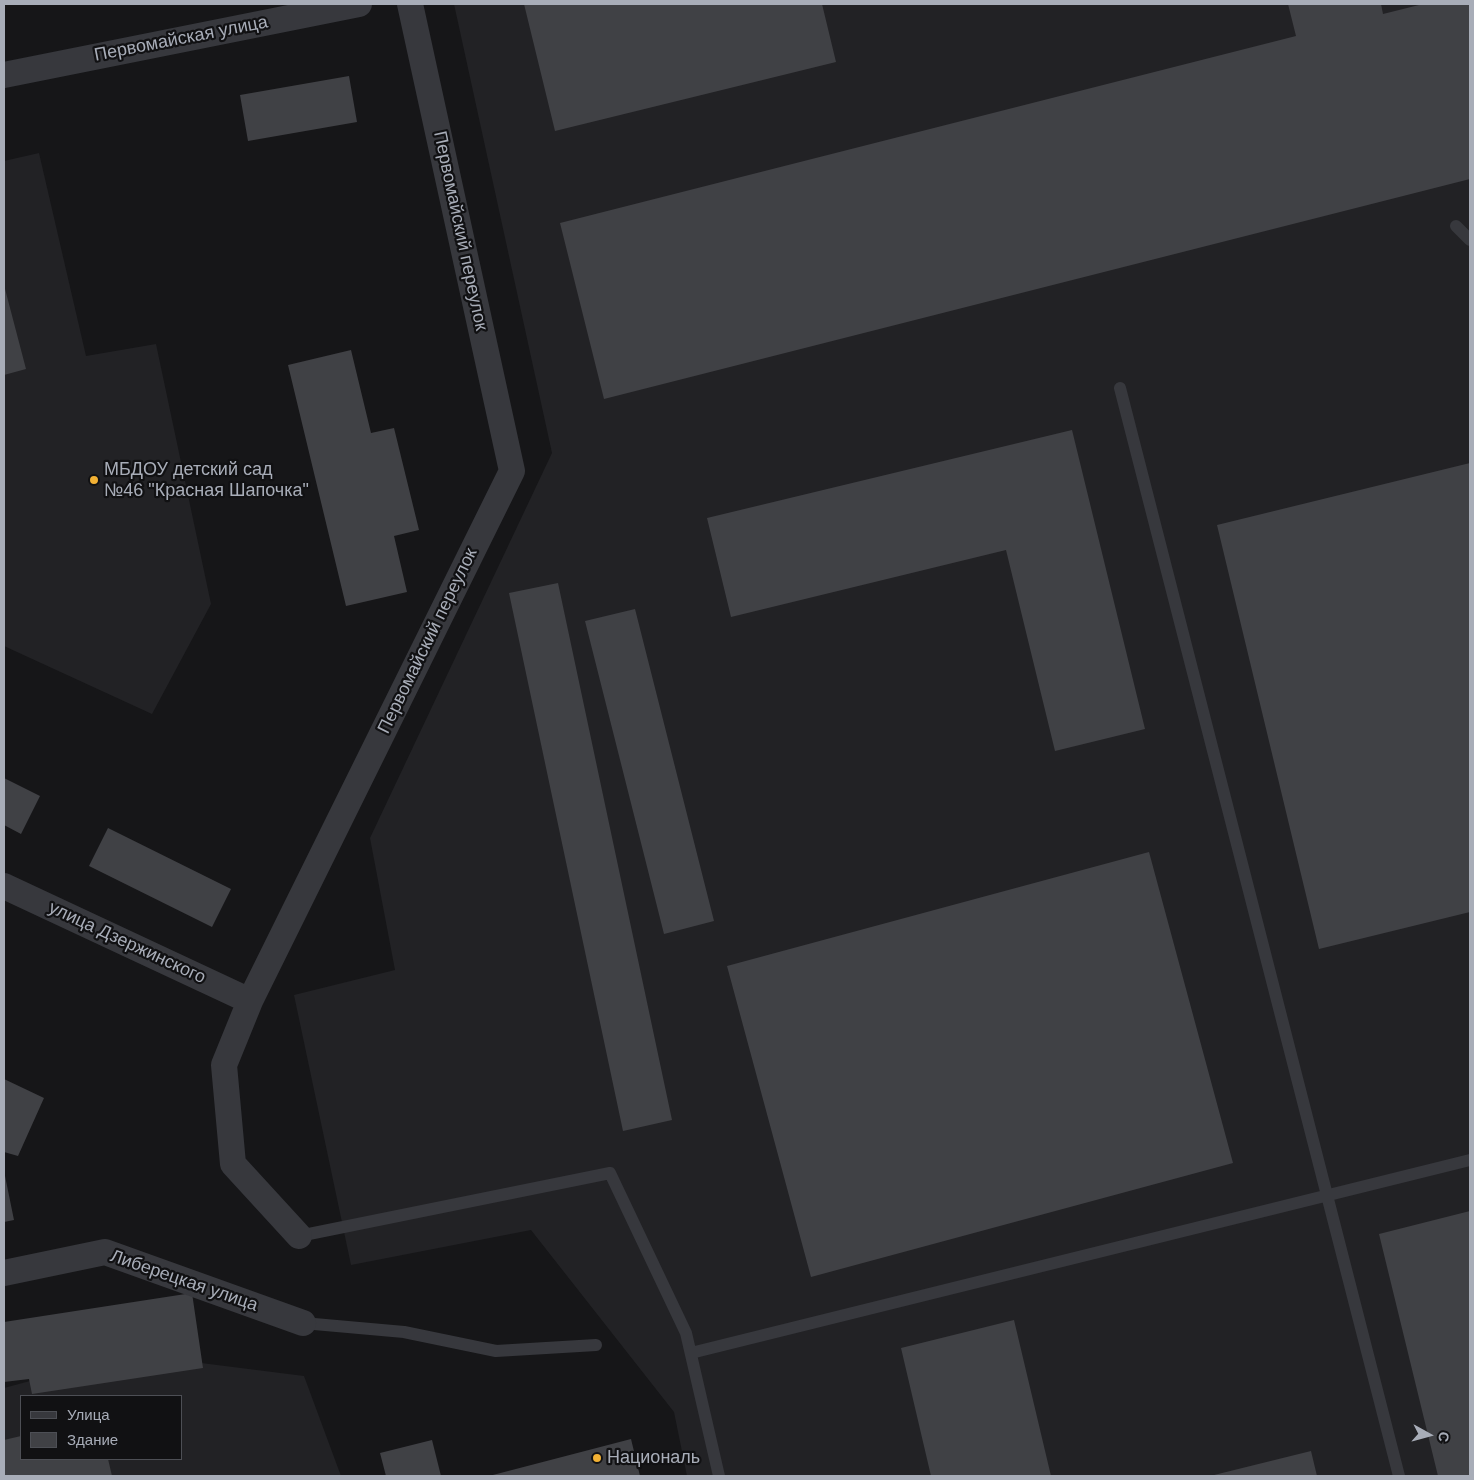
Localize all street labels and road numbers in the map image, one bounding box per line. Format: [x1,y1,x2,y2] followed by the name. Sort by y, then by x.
[92,12,270,66] street label: Первомайская улица
[428,129,492,333] street label: Первомайский переулок
[374,545,482,737] street label: Первомайский переулок
[45,897,209,989] street label: улица Дзержинского
[107,1246,261,1316] street label: Либерецкая улица

